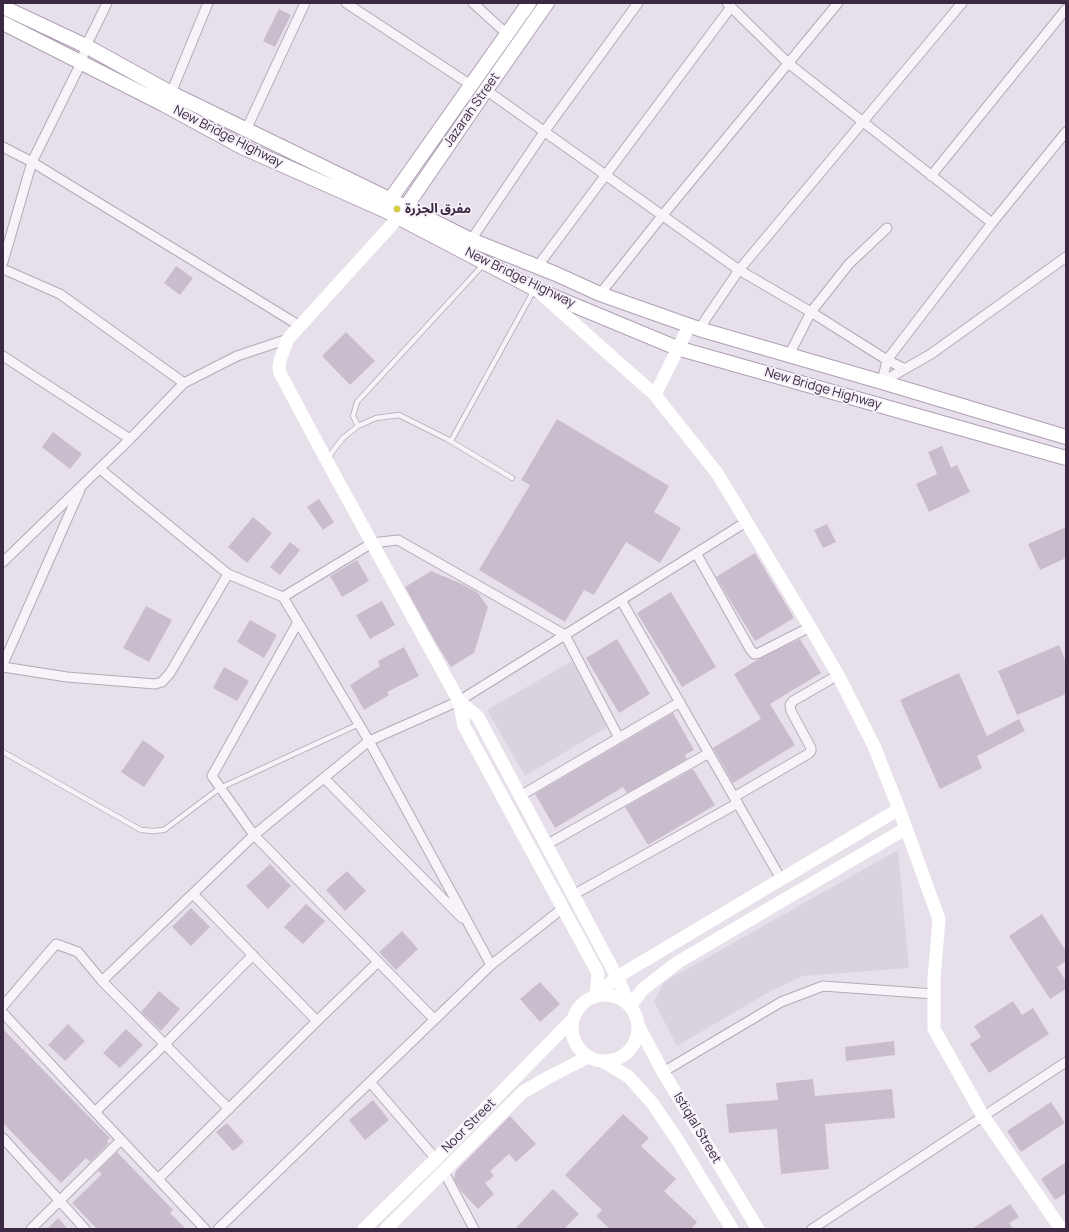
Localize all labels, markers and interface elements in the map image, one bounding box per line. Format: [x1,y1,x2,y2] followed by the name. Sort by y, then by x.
[441,70,503,150] street label: Jazarah Street
[171,103,285,171] street label: New Bridge Highway
[405,201,471,217] place label: مفرق الجزرة
[392,204,402,214] marker: مفرق الجزرة
[462,245,578,311] street label: New Bridge Highway
[763,365,883,413] street label: New Bridge Highway
[670,1090,724,1166] street label: Istiqlal Street
[439,1096,499,1156] street label: Noor Street

